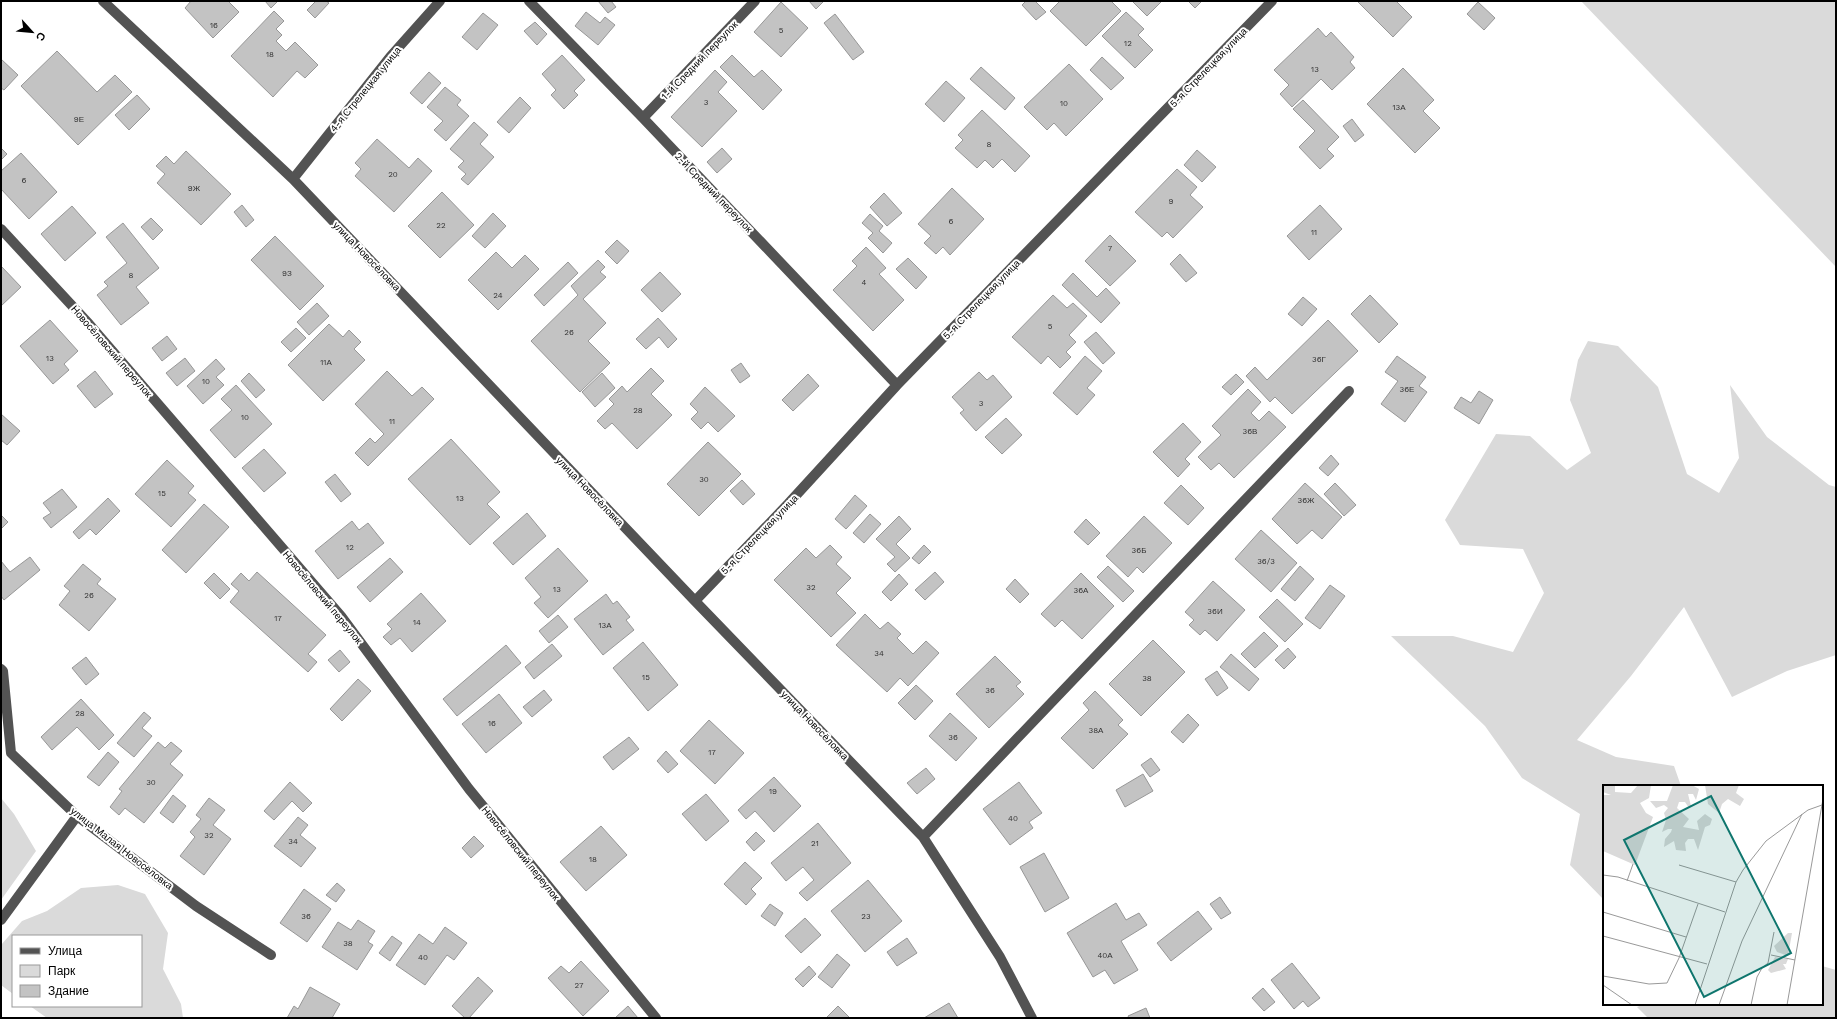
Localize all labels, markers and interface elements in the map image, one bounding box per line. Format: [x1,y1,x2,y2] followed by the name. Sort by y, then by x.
[12,12,52,52] north arrow
[659,18,740,102] street label: 1-й Средний переулок
[210,21,218,30] house number: 16
[1168,25,1249,109] street label: 5-я Стрелецкая улица
[779,26,784,35] house number: 5
[33,30,48,43] text: С
[1124,39,1132,48] house number: 12
[328,44,403,134] street label: 4-я Стрелецкая улица
[266,50,274,59] house number: 18
[1311,65,1319,74] house number: 13
[704,98,709,107] house number: 3
[1060,99,1068,108] house number: 10
[1392,103,1406,112] house number: 13А
[74,115,84,124] house number: 9Е
[987,140,992,149] house number: 8
[673,150,755,235] street label: 2-й Средний переулок
[388,170,398,179] house number: 20
[22,176,27,185] house number: 6
[188,184,201,193] house number: 9Ж
[1169,197,1174,206] house number: 9
[949,217,954,226] house number: 6
[331,219,403,294] street label: улица Новосёловка
[436,221,446,230] house number: 22
[1311,228,1317,237] house number: 11
[1108,244,1113,253] house number: 7
[941,257,1022,341] street label: 5-я Стрелецкая улица
[282,269,292,278] house number: 9З
[129,271,134,280] house number: 8
[862,278,867,287] house number: 4
[493,291,503,300] house number: 24
[69,303,155,400] street label: Новосёловский переулок
[1048,322,1053,331] house number: 5
[564,328,574,337] house number: 26
[46,354,54,363] house number: 13
[1312,355,1327,364] house number: 36Г
[320,358,332,367] house number: 11А
[202,377,210,386] house number: 10
[1400,385,1414,394] house number: 36Е
[979,399,984,408] house number: 3
[633,406,643,415] house number: 28
[241,413,249,422] house number: 10
[389,417,395,426] house number: 11
[1243,427,1257,436] house number: 36В
[554,454,626,529] street label: улица Новосёловка
[699,475,709,484] house number: 30
[158,489,166,498] house number: 15
[719,492,800,576] street label: 5-я Стрелецкая улица
[456,494,464,503] house number: 13
[1298,496,1315,505] house number: 36Ж
[346,543,354,552] house number: 12
[1132,546,1146,555] house number: 36Б
[281,549,365,646] street label: Новосёловский переулок
[1257,557,1275,566] house number: 36/3
[806,583,816,592] house number: 32
[553,585,561,594] house number: 13
[1074,586,1089,595] house number: 36А
[84,591,94,600] house number: 26
[1207,607,1223,616] house number: 36И
[274,614,282,623] house number: 17
[413,618,421,627] house number: 14
[598,621,612,630] house number: 13А
[874,649,884,658] house number: 34
[642,673,650,682] house number: 15
[1142,674,1152,683] house number: 38
[985,686,995,695] house number: 36
[779,688,851,763] street label: улица Новосёловка
[75,709,85,718] house number: 28
[488,719,496,728] house number: 16
[1089,726,1104,735] house number: 38А
[948,733,958,742] house number: 36
[708,748,716,757] house number: 17
[146,778,156,787] house number: 30
[1603,785,1823,1005] inset map
[769,787,777,796] house number: 19
[479,804,562,903] street label: Новосёловский переулок
[69,805,175,892] street label: улица Малая Новосёловка
[1008,814,1018,823] house number: 40
[204,831,214,840] house number: 32
[288,837,298,846] house number: 34
[811,839,819,848] house number: 21
[589,855,597,864] house number: 18
[301,912,311,921] house number: 36
[861,912,871,921] house number: 23
[12,935,142,1007] legend
[343,939,353,948] house number: 38
[48,944,82,958] text: Улица
[1097,951,1113,960] house number: 40А
[418,953,428,962] house number: 40
[48,964,76,978] text: Парк
[575,981,584,990] house number: 27
[48,984,89,998] text: Здание

